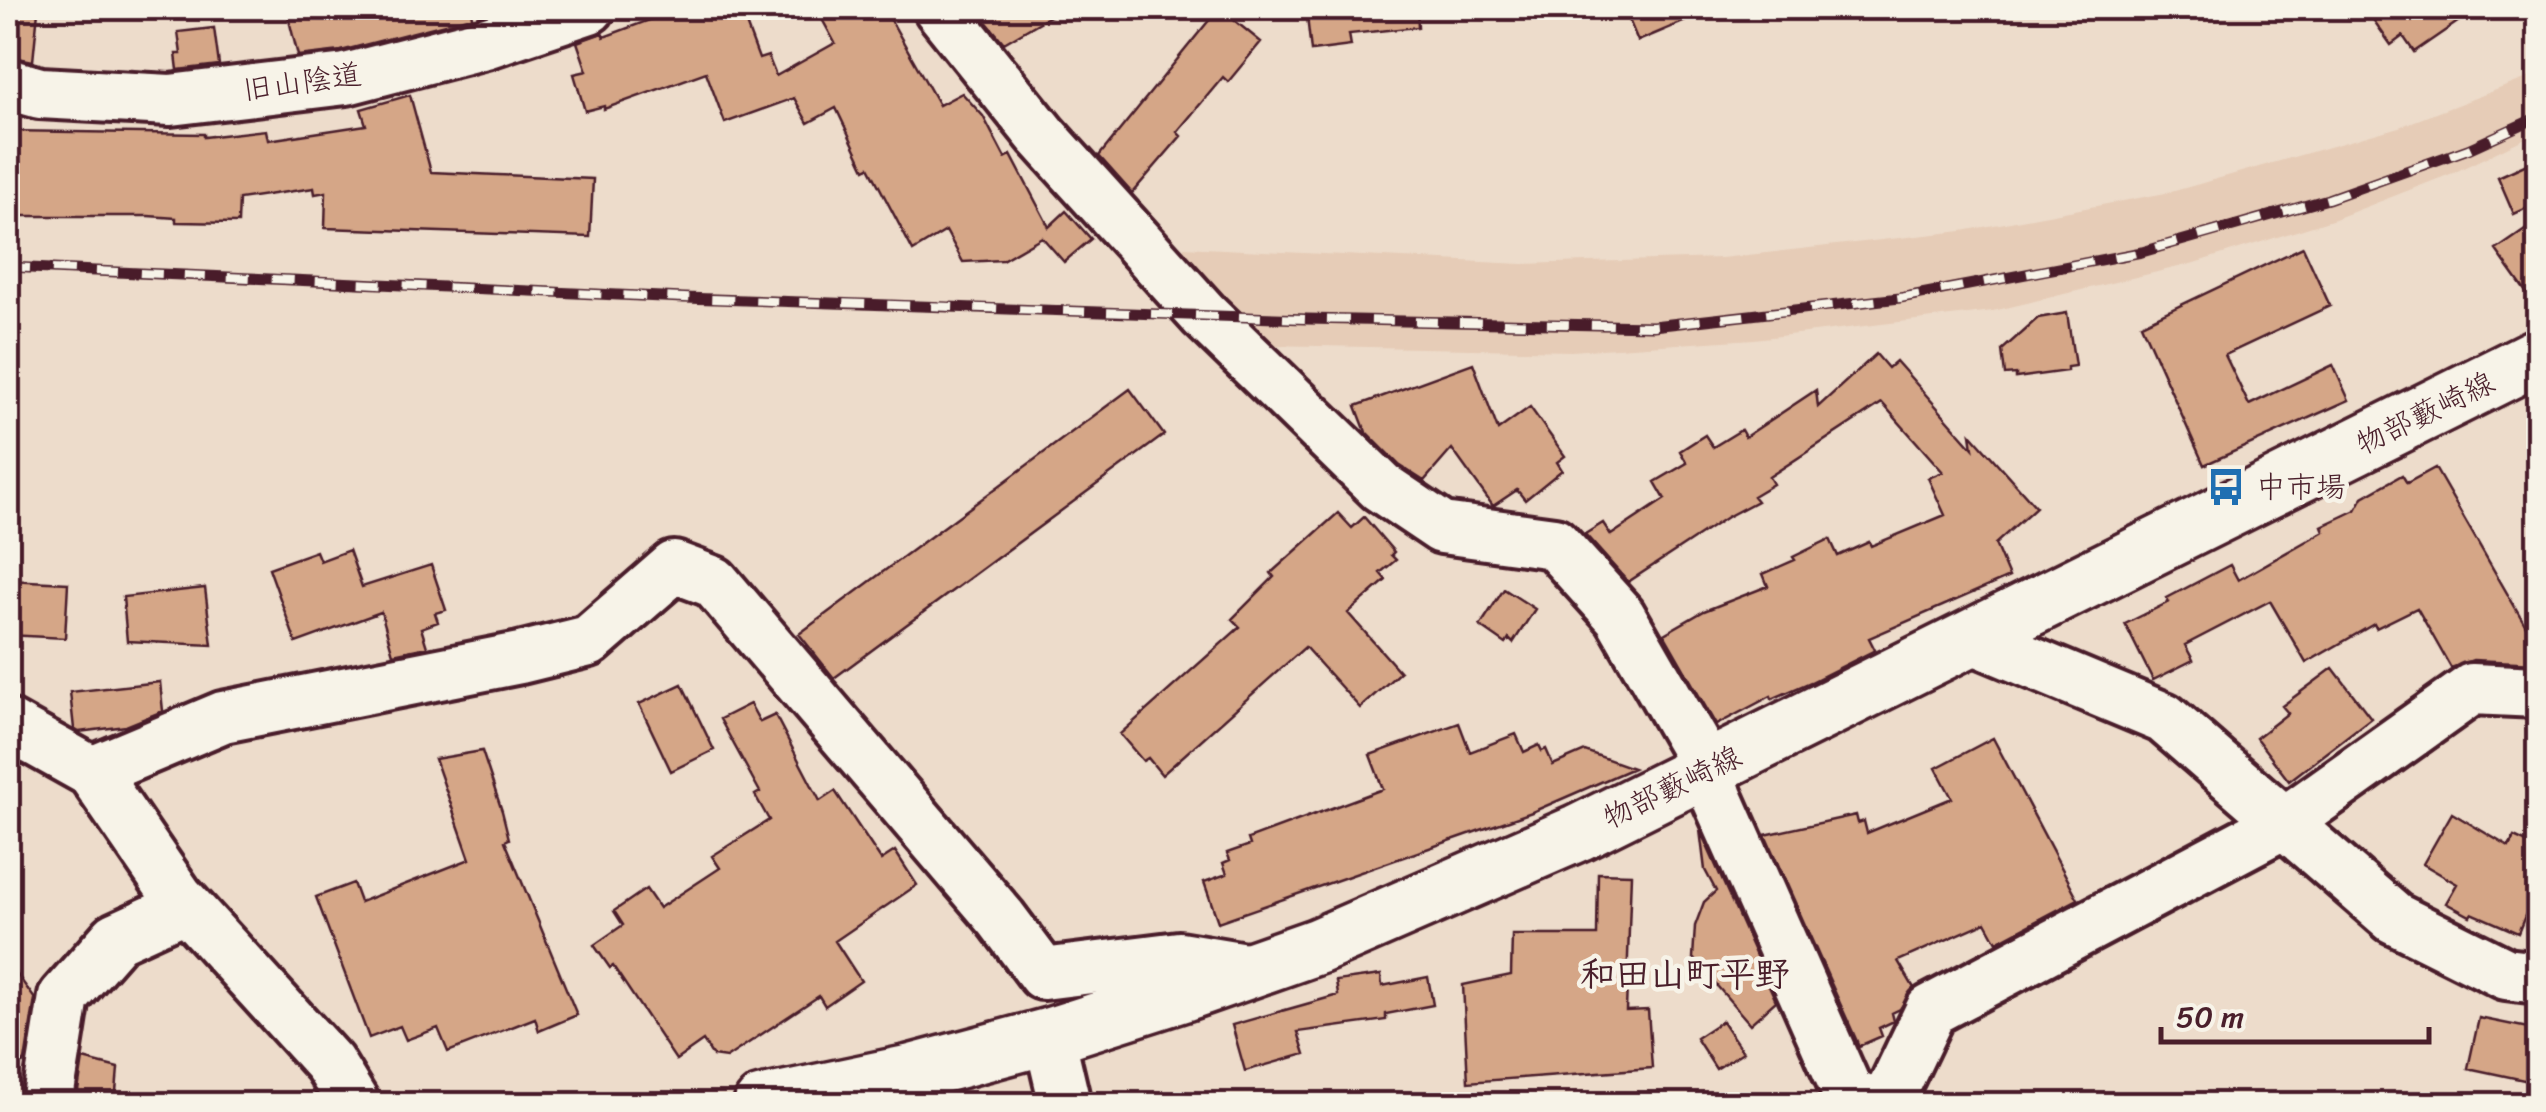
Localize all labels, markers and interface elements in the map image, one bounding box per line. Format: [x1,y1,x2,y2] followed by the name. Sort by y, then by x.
[239,47,365,117] street label: 旧山陰道
[2346,356,2504,470] street label: 物部藪崎線
[2256,460,2346,514] place label: 中市場
[2205,466,2247,508] bus stop icon: 中市場
[1593,730,1751,844] street label: 物部藪崎線
[1580,943,1790,1005] district label: 和田山町平野
[2161,982,2428,1044] scale bar
[2176,990,2244,1044] text: 50 m

